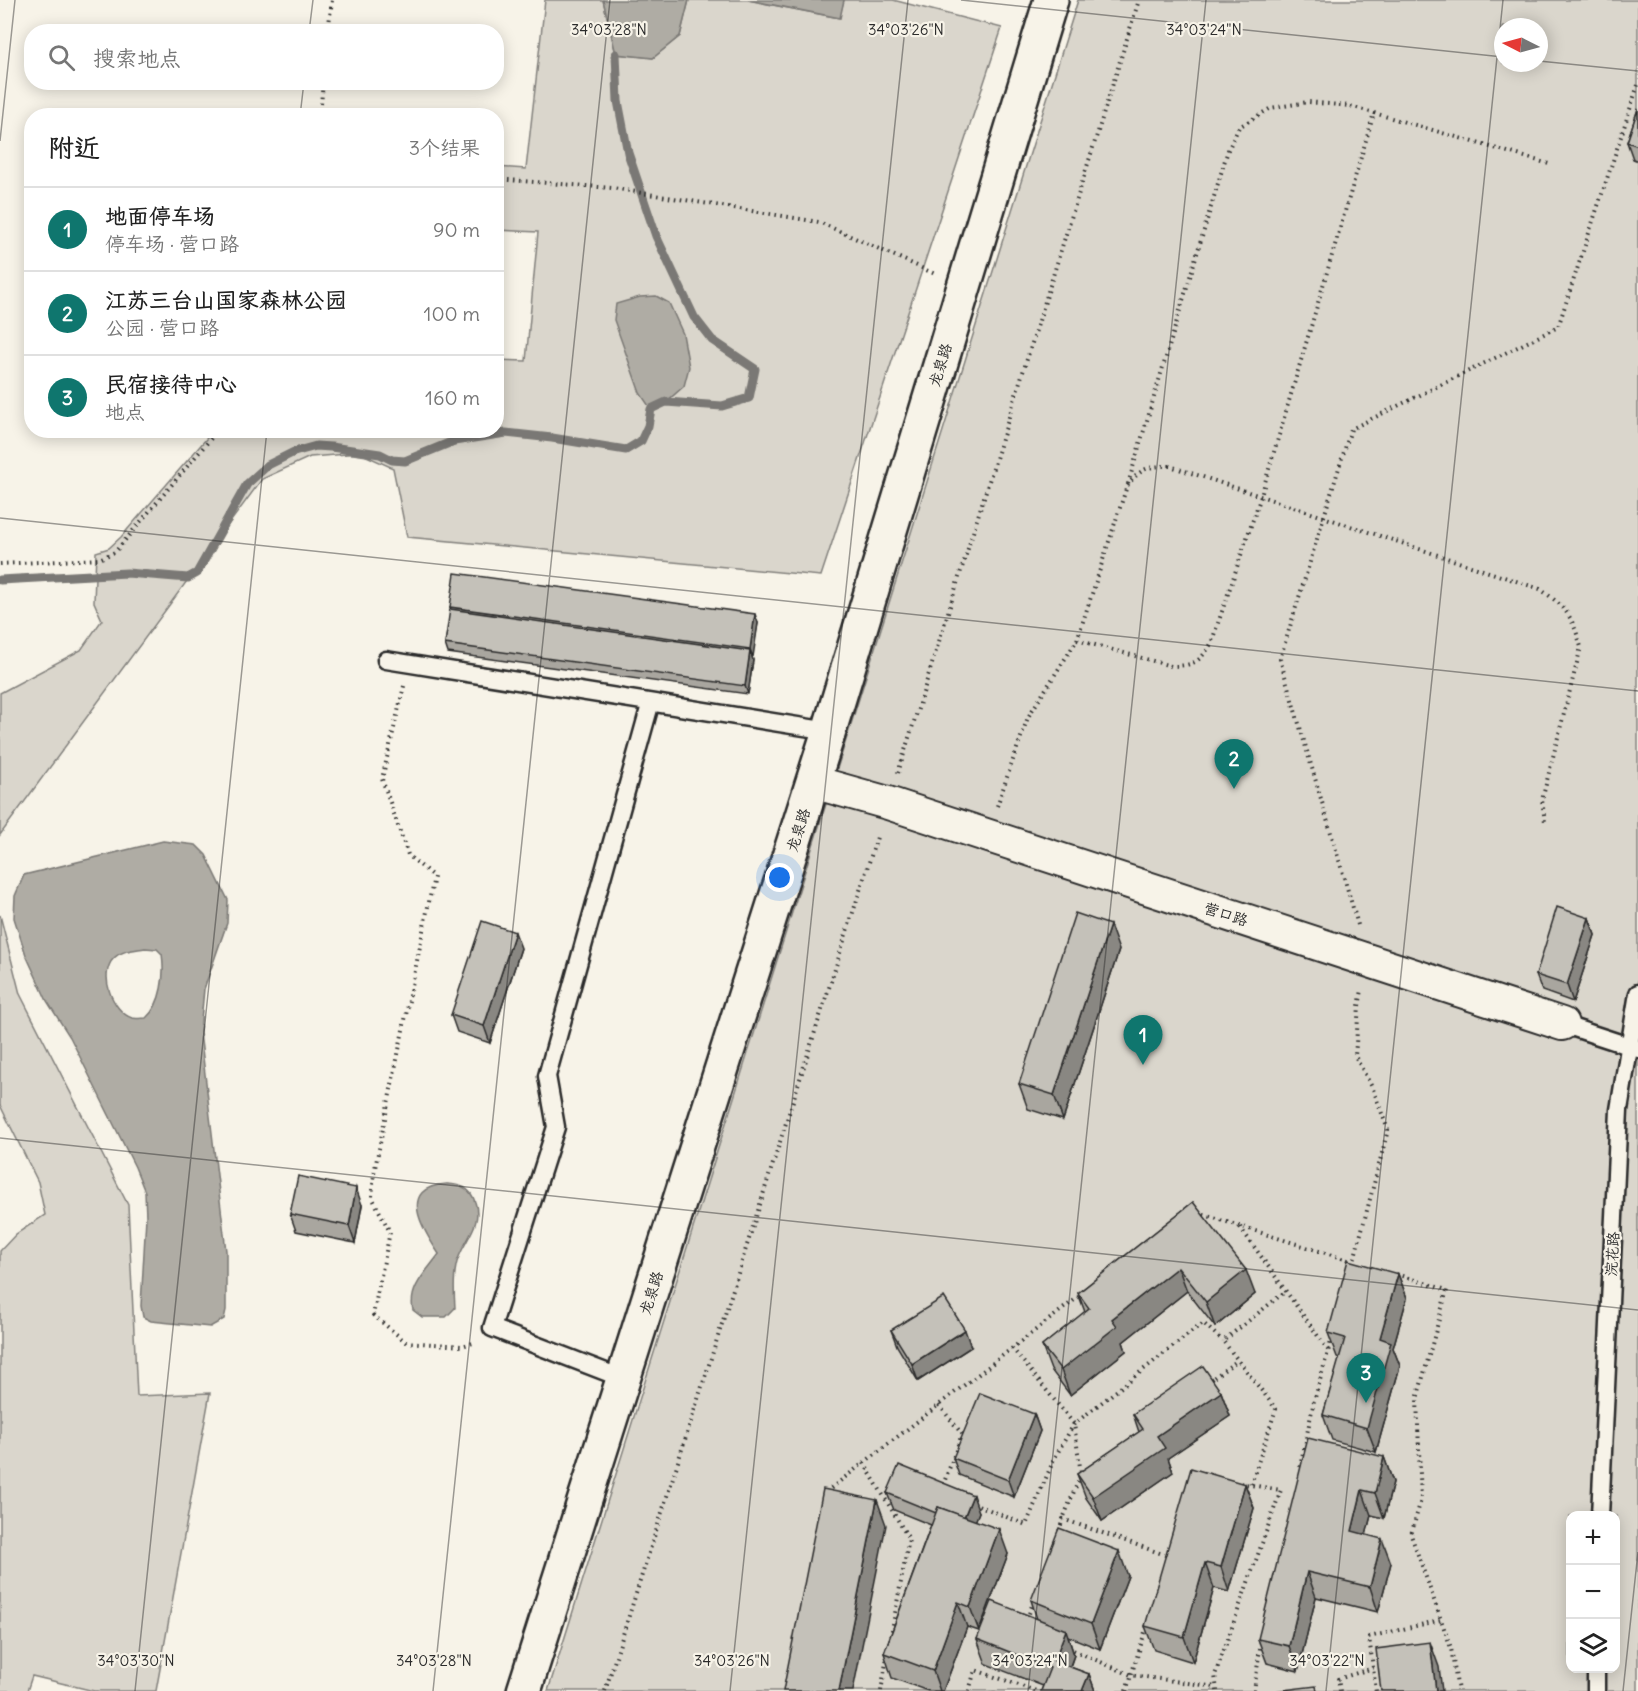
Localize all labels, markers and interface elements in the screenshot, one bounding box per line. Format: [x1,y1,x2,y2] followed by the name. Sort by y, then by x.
[1494,18,1548,72] north arrow
[571,20,647,39] text: 34°03'28"N
[868,20,944,39] text: 34°03'26"N
[1166,20,1242,39] text: 34°03'24"N
[24,24,504,90] search box
[45,41,78,74] icon: search
[93,44,181,72] text: 搜索地点
[48,131,100,164] text: 附近
[409,135,480,160] text: 3个结果
[105,202,215,230] text: 地面停车场
[64,217,71,242] text: 1
[433,217,480,242] text: 90 m
[105,231,239,256] text: 停车场 · 营口路
[105,286,347,314] text: 江苏三台山国家森林公园
[62,301,73,326] text: 2
[423,301,480,326] text: 100 m
[105,315,219,340] text: 公园 · 营口路
[924,341,956,389] street label: 龙泉路
[105,370,237,398] text: 民宿接待中心
[62,385,73,410] text: 3
[425,385,480,410] text: 160 m
[105,399,145,424] text: 地点
[1214,740,1254,789] pin: 2
[782,806,814,854] street label: 龙泉路
[765,863,794,892] your location
[1202,898,1250,930] street label: 营口路
[1124,1016,1162,1065] pin: 1
[1601,1231,1623,1277] street label: 浣花路
[635,1269,667,1317] street label: 龙泉路
[1346,1354,1386,1403] pin: 3
[1566,1511,1620,1673] map controls
[1566,1511,1620,1565] button: +
[1566,1565,1620,1619] button: −
[1566,1619,1620,1673] button: layers
[97,1651,175,1670] text: 34°03'30"N
[396,1651,472,1670] text: 34°03'28"N
[694,1651,770,1670] text: 34°03'26"N
[992,1651,1068,1670] text: 34°03'24"N
[1289,1651,1365,1670] text: 34°03'22"N

